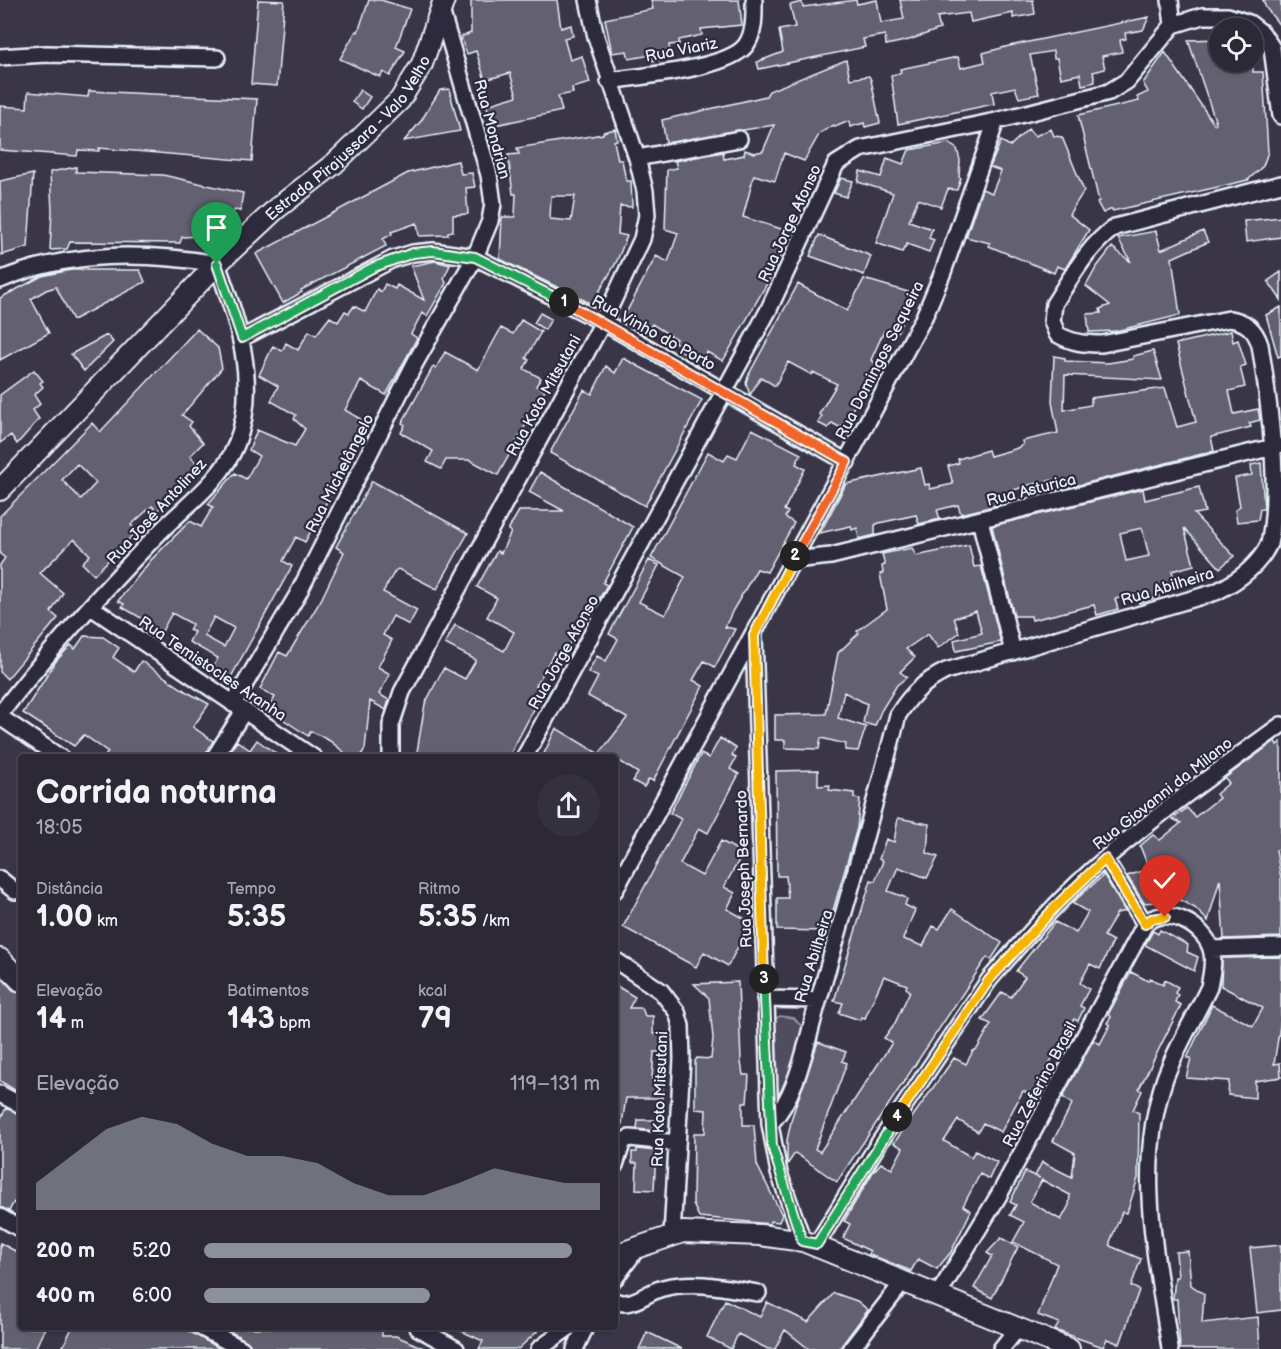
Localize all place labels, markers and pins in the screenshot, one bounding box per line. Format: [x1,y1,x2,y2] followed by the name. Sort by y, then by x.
[191,202,242,264] pin
[549,287,579,317] pin: 1
[780,541,810,571] pin: 2
[1139,855,1190,917] pin
[749,964,779,994] pin: 3
[882,1102,912,1132] pin: 4

